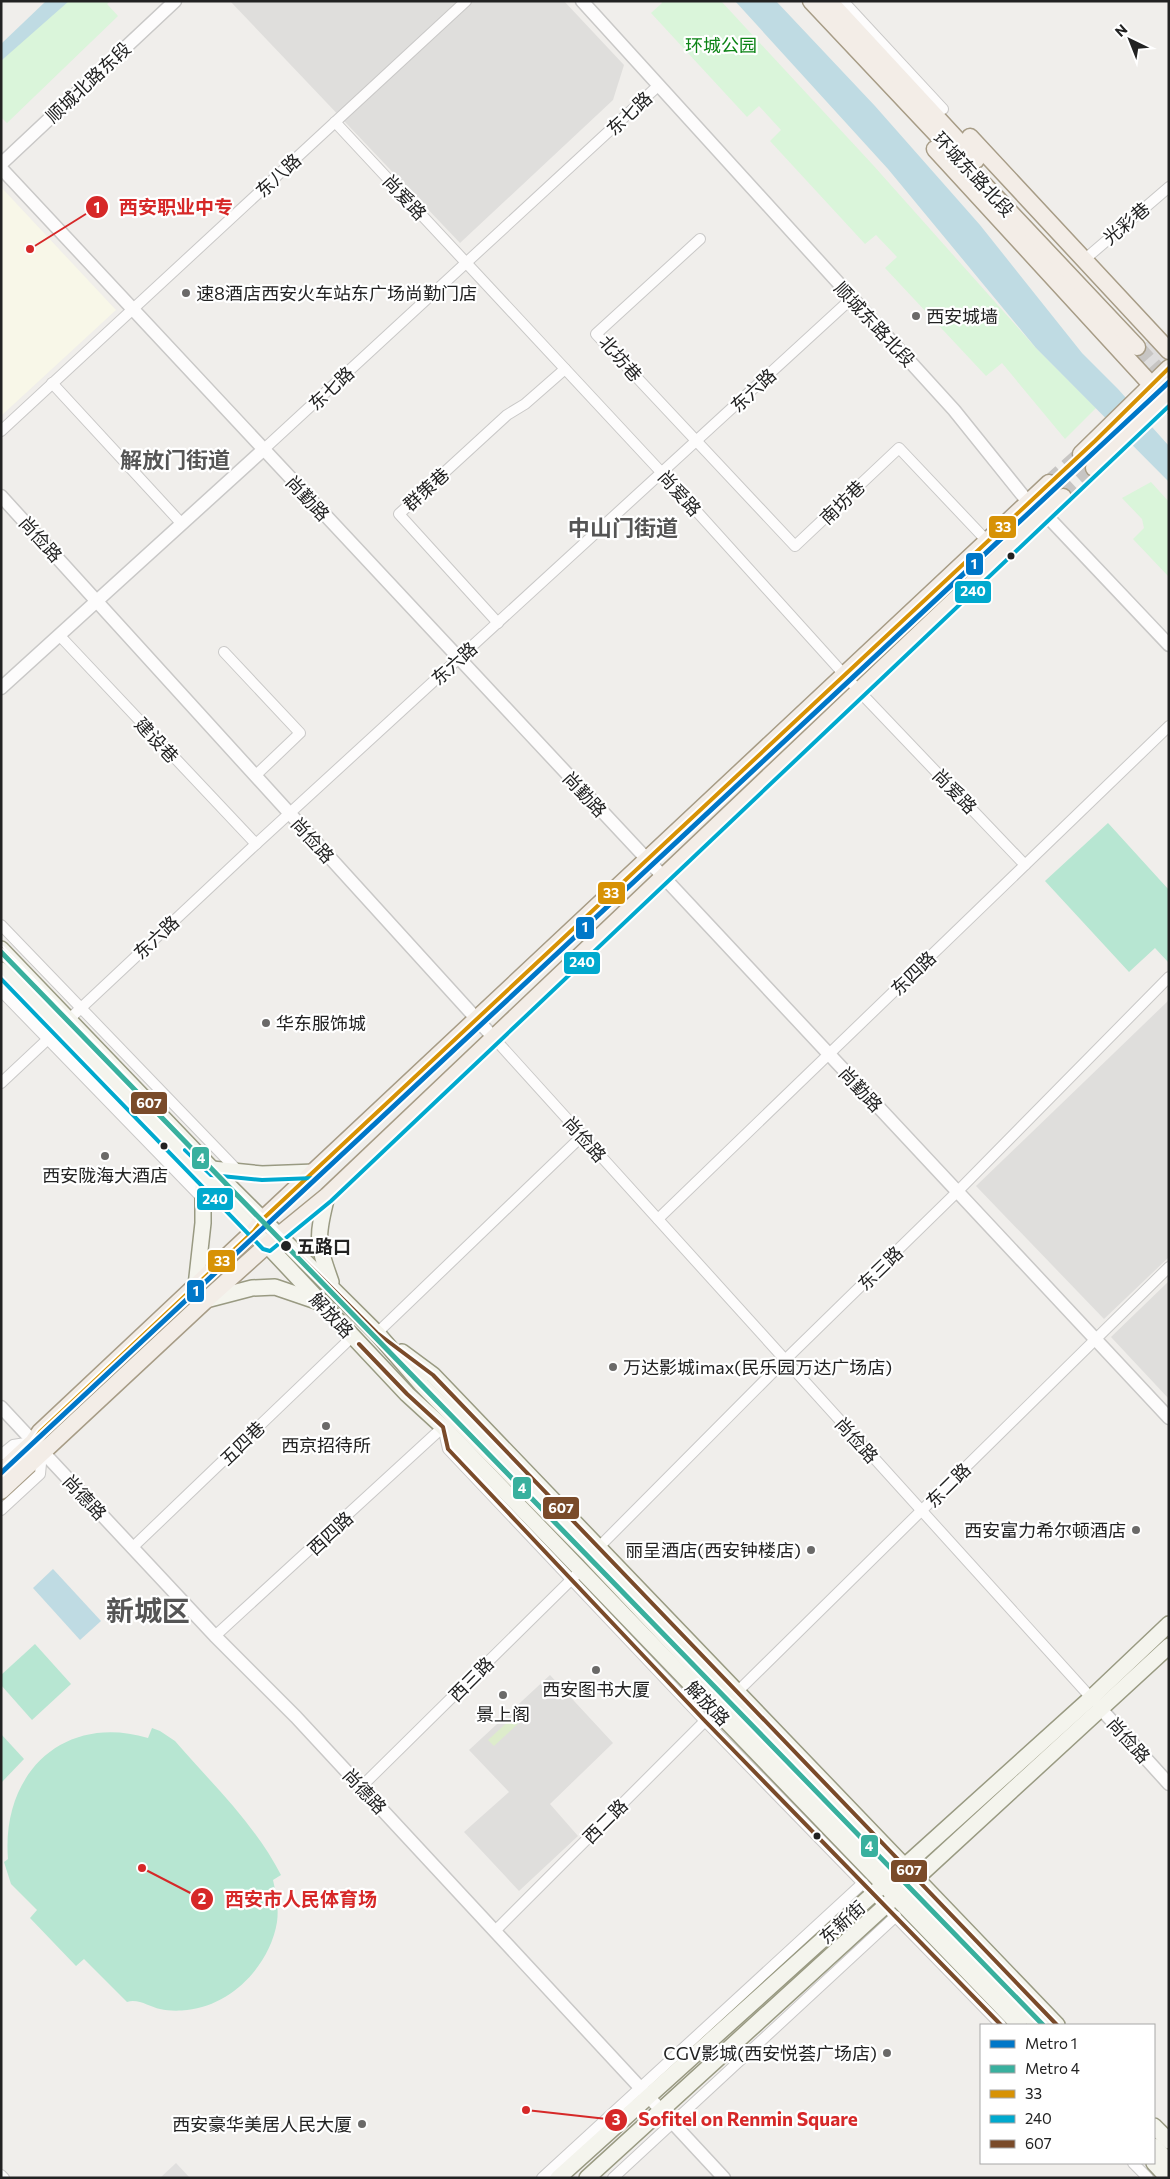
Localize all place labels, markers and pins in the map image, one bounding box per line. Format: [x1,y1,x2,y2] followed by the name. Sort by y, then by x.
[84,190,243,224] callout: 西安职业中专
[196,282,477,304] place label: 速8酒店西安火车站东广场尚勤门店
[180,287,192,299] marker: 速8酒店西安火车站东广场尚勤门店
[926,305,998,327] place label: 西安城墙
[910,310,922,322] marker: 西安城墙
[1006,551,1016,561] unlabelled marker
[276,1012,366,1034] place label: 华东服饰城
[260,1017,272,1029] marker: 华东服饰城
[159,1141,169,1151] unlabelled marker
[99,1150,111,1162] marker: 西安陇海大酒店
[42,1164,168,1186] place label: 西安陇海大酒店
[297,1235,351,1257] place label: 五路口
[279,1239,293,1253] marker: 五路口
[623,1356,892,1378] place label: 万达影城imax(民乐园万达广场店)
[607,1361,619,1373] marker: 万达影城imax(民乐园万达广场店)
[320,1420,332,1432] marker: 西京招待所
[281,1434,371,1456] place label: 西京招待所
[964,1519,1126,1541] place label: 西安富力希尔顿酒店
[1130,1524,1142,1536] marker: 西安富力希尔顿酒店
[625,1539,801,1561] place label: 丽呈酒店(西安钟楼店)
[805,1544,817,1556] marker: 丽呈酒店(西安钟楼店)
[590,1664,602,1676] marker: 西安图书大厦
[542,1678,650,1700] place label: 西安图书大厦
[497,1689,509,1701] marker: 景上阁
[476,1703,530,1725] place label: 景上阁
[812,1831,822,1841] unlabelled marker
[190,1882,387,1916] callout: 西安市人民体育场
[663,2042,877,2064] place label: CGV影城(西安悦荟广场店)
[881,2047,893,2059] marker: CGV影城(西安悦荟广场店)
[603,2103,868,2137] callout: Sofitel on Renmin Square
[172,2113,352,2135] place label: 西安豪华美居人民大厦
[356,2118,368,2130] marker: 西安豪华美居人民大厦

